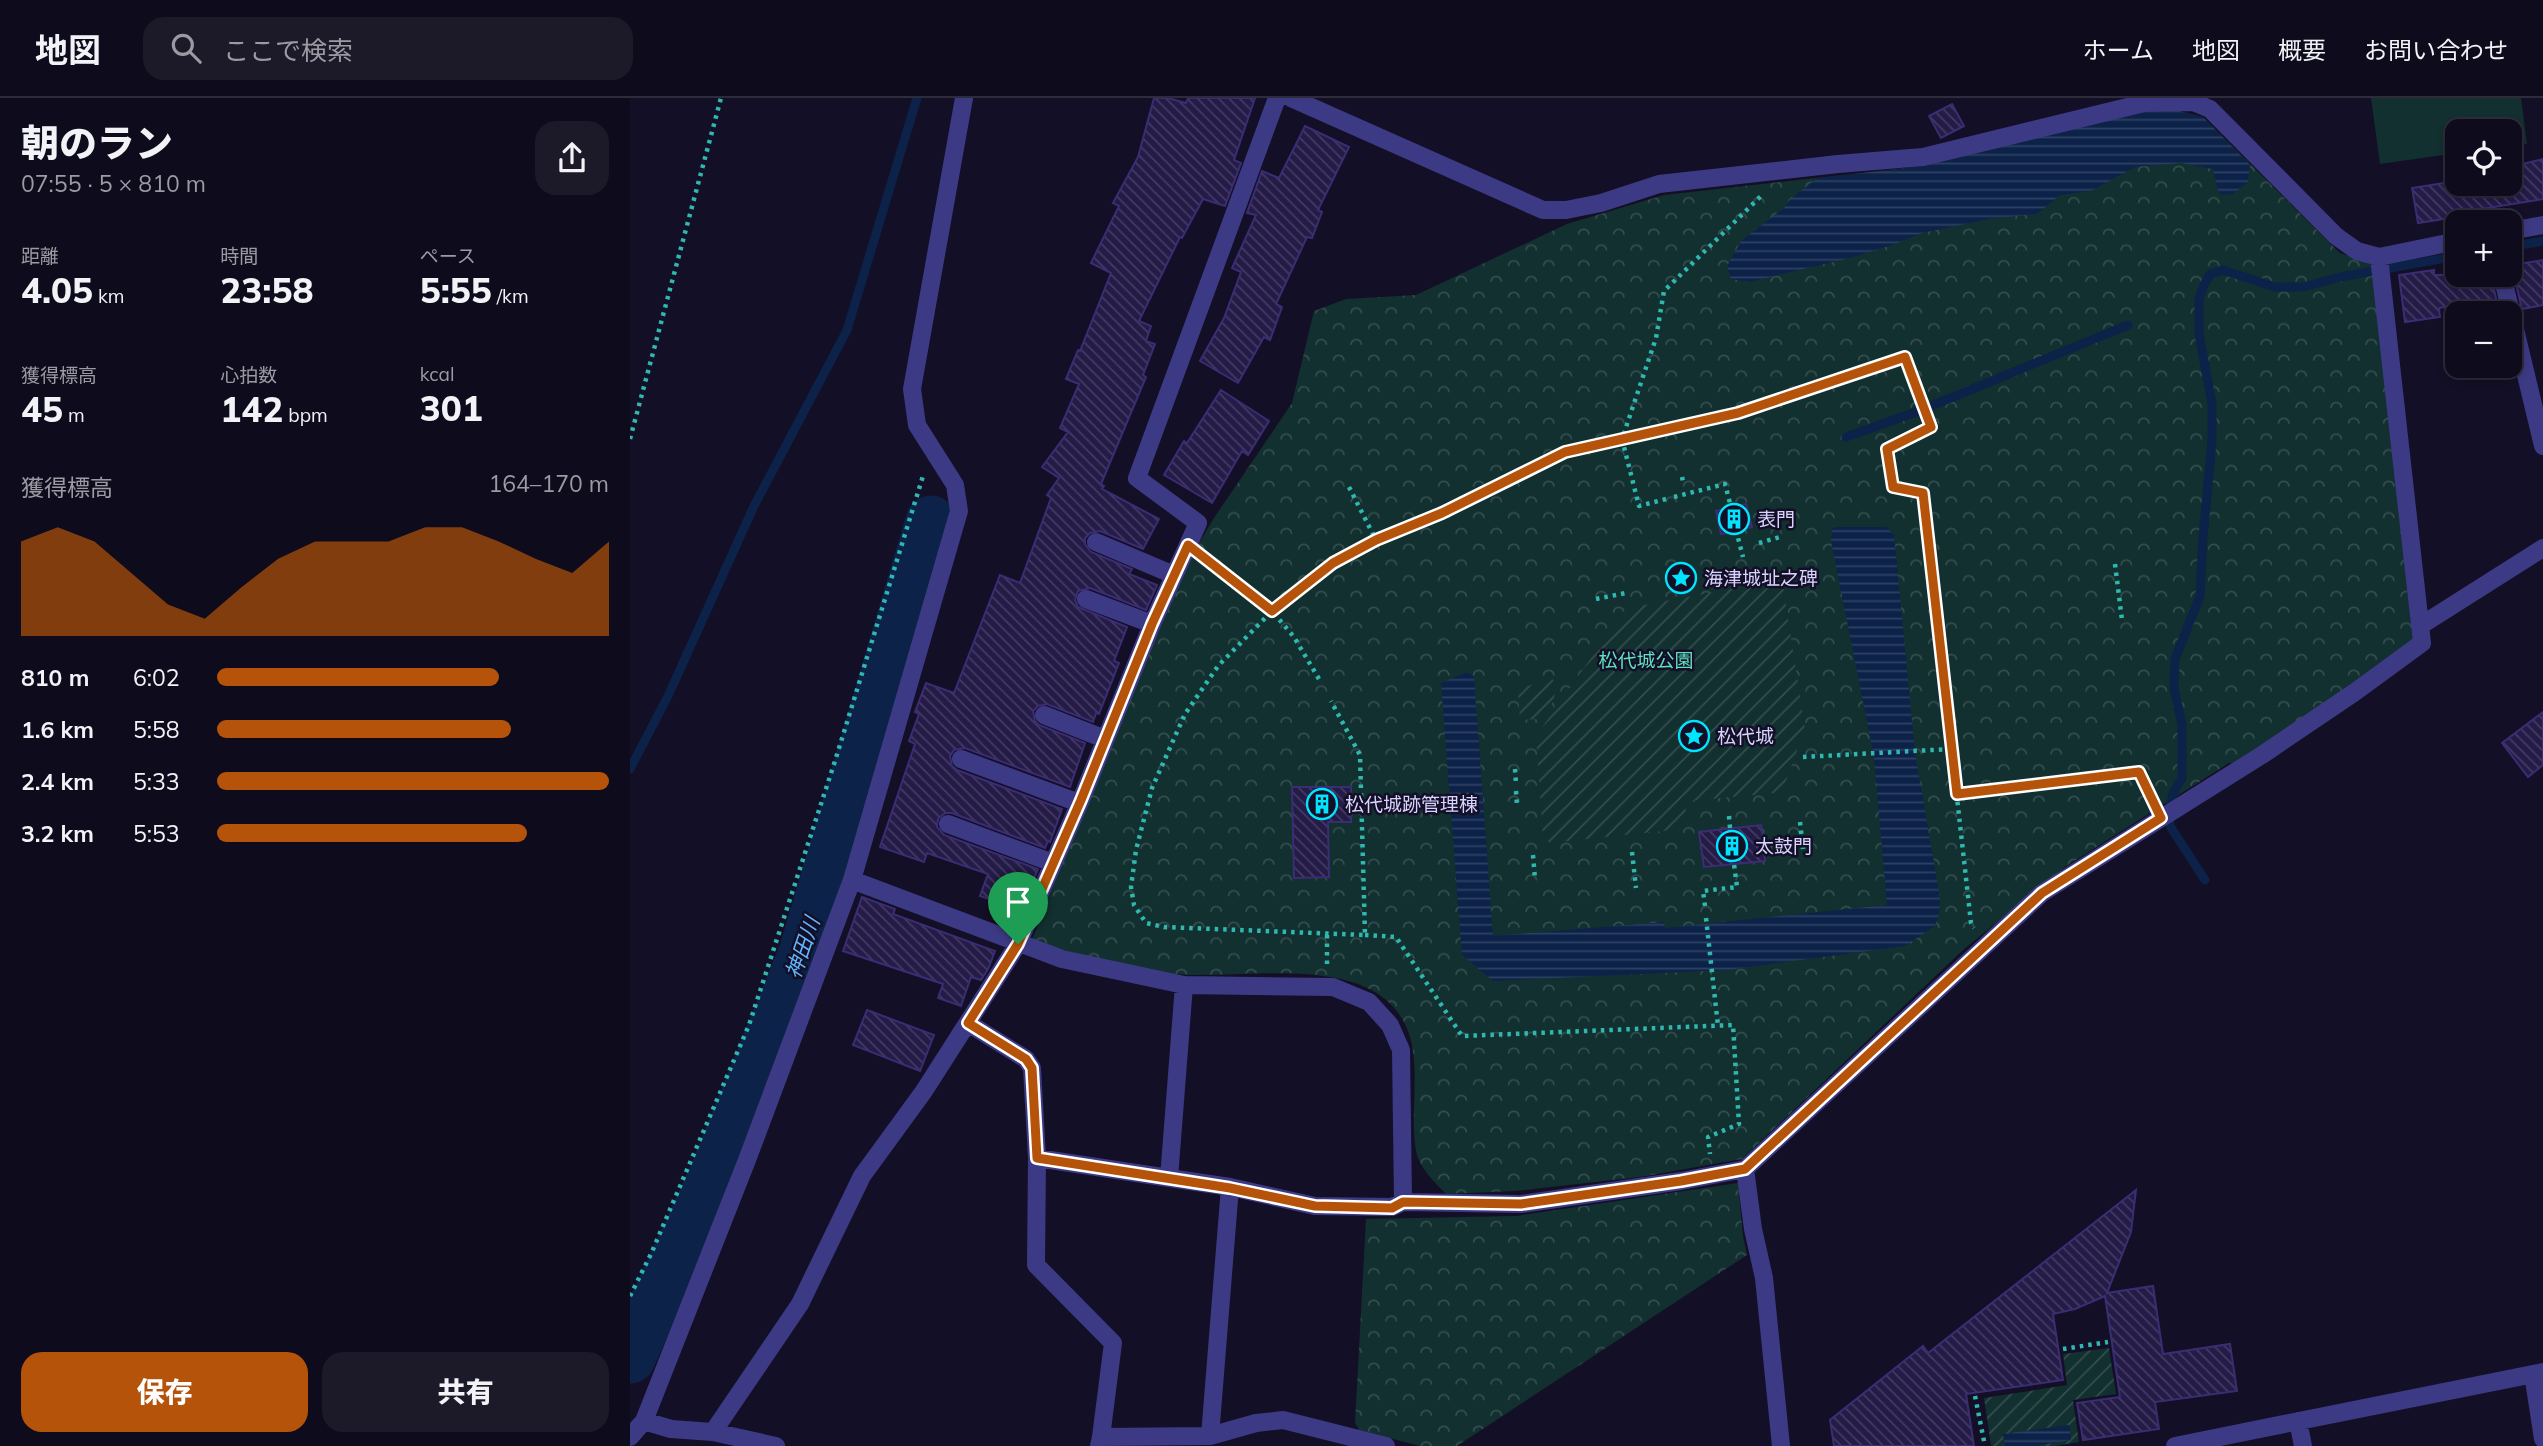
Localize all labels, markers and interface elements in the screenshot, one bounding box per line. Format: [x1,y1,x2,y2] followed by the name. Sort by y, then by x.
[143,17,633,80] search box
[35,29,101,70] text: 地図
[167,29,205,67] icon: search
[223,34,353,67] text: ここで検索
[2083,35,2154,65] text: ホーム
[2192,35,2240,65] text: 地図
[2278,35,2326,65] text: 概要
[2364,35,2508,65] text: お問い合わせ
[21,119,173,167] text: 朝のラン
[2445,119,2522,378] map controls
[2445,119,2522,196] button: locate
[535,121,609,195] button: share
[21,169,206,198] text: 07:55 · 5 × 810 m
[2445,210,2522,287] button: +
[21,244,59,268] text: 距離
[220,244,258,268] text: 時間
[420,244,476,268] text: ペース
[21,268,93,312] text: 4.05
[220,268,313,312] text: 23:58
[420,268,492,312] text: 5:55
[93,284,125,308] text: km
[492,284,529,308] text: /km
[2445,301,2522,378] button: −
[420,362,454,386] text: kcal
[21,363,97,387] text: 獲得標高
[220,363,277,387] text: 心拍数
[420,386,483,430] text: 301
[21,387,63,431] text: 45
[220,387,283,431] text: 142
[63,403,85,427] text: m
[283,403,328,427] text: bpm
[488,469,609,498] text: 164–170 m
[21,473,113,502] text: 獲得標高
[1717,502,1751,536] building icon: 表門
[1757,507,1795,531] place label: 表門
[1664,561,1698,595] place icon: 海津城址之碑
[1704,566,1818,590] place label: 海津城址之碑
[1598,648,1694,672] park label: 松代城公園
[21,663,89,692] text: 810 m
[133,663,180,692] text: 6:02
[21,715,94,744] text: 1.6 km
[133,715,180,744] text: 5:58
[1677,719,1711,753] place icon: 松代城
[1717,724,1774,748] place label: 松代城
[21,767,94,796] text: 2.4 km
[133,767,180,796] text: 5:33
[1305,787,1339,821] building icon: 松代城跡管理棟
[1345,792,1478,816] place label: 松代城跡管理棟
[21,819,94,848] text: 3.2 km
[133,819,180,848] text: 5:53
[1715,829,1749,863] building icon: 太鼓門
[1755,834,1812,858] place label: 太鼓門
[988,872,1048,944] pin
[999,883,1037,921] icon: arrive
[780,912,825,982] water label: 神田川
[21,1352,308,1432] button: 保存
[322,1352,609,1432] button: 共有

